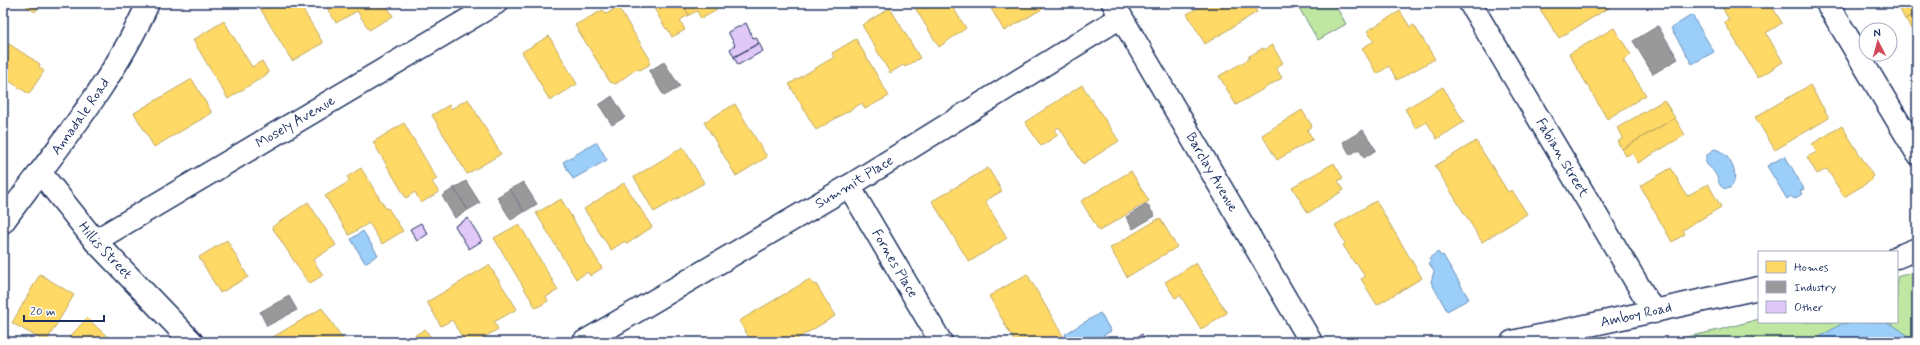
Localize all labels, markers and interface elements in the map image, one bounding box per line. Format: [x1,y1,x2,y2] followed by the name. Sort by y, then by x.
[1858,22,1898,62] north arrow
[1873,26,1881,40] text: N
[47,75,114,158] street label: Annadale Road
[252,91,339,153] street label: Mosely Avenue
[1532,115,1593,201] street label: Fabian Street
[1182,129,1242,216] street label: Barclay Avenue
[812,152,897,213] street label: Summit Place
[74,218,136,283] street label: Hillis Street
[868,226,922,301] street label: Fornes Place
[1758,251,1898,323] legend
[1794,260,1829,276] text: Homes
[1794,280,1836,296] text: Industry
[24,297,104,323] scale bar
[1599,298,1673,331] street label: Amboy Road
[1794,300,1823,316] text: Other
[30,304,56,320] text: 20 m

